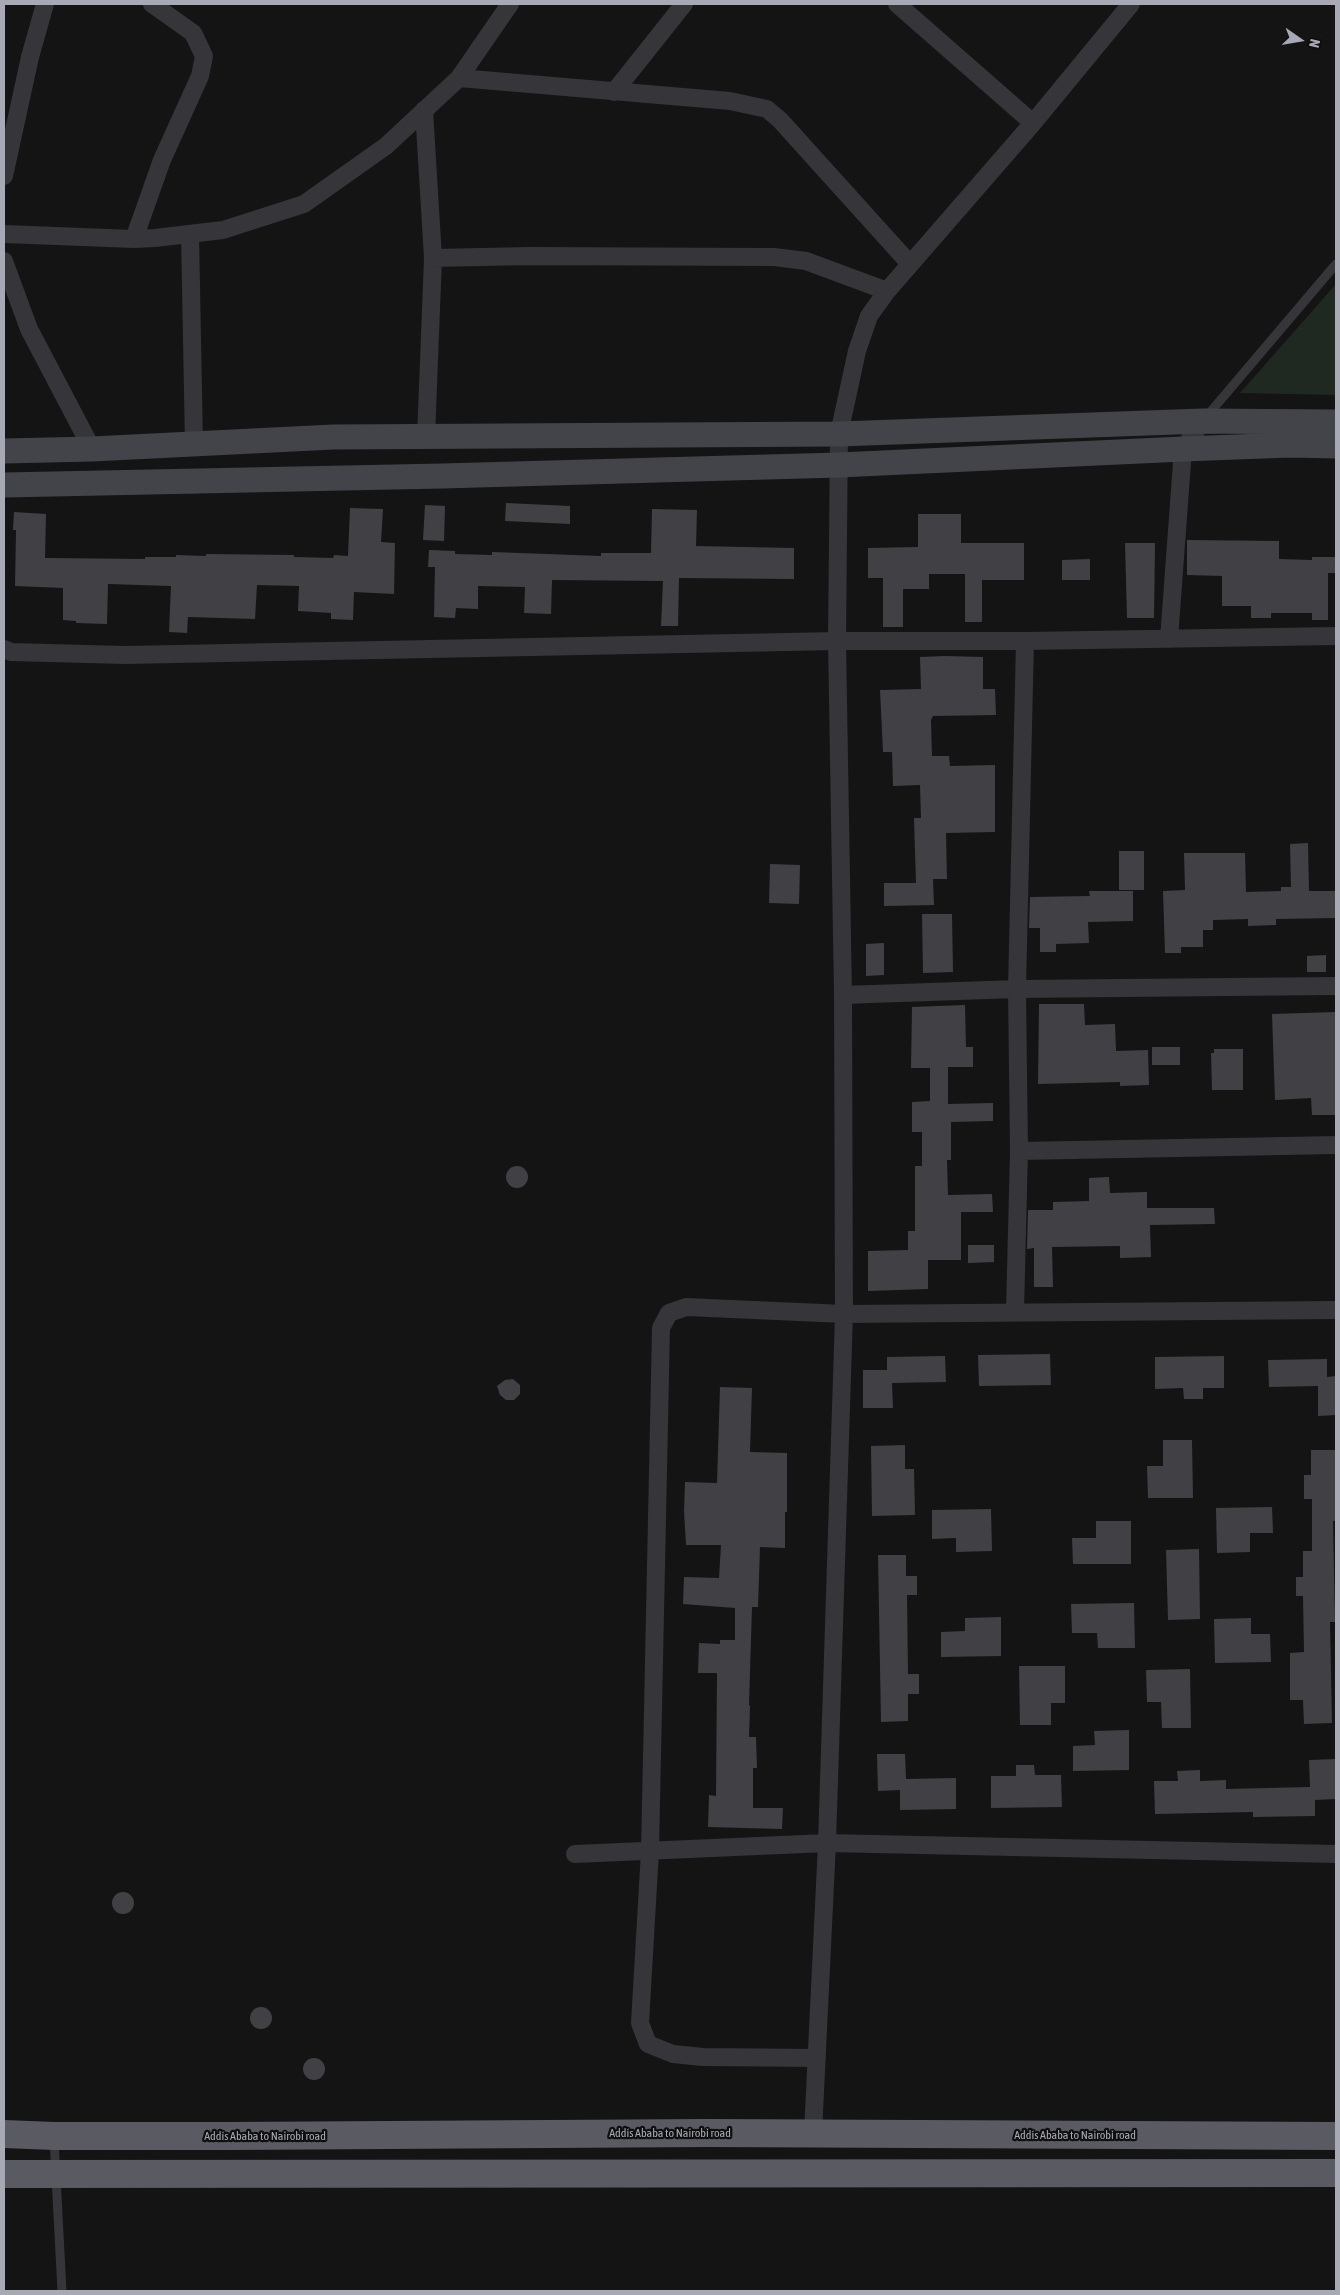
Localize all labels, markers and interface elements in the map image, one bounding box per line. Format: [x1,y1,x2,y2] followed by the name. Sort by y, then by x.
[1275,15,1325,65] north arrow
[1306,38,1323,49] text: N
[609,2126,731,2140] street label: Addis Ababa to Nairobi road
[1014,2128,1136,2142] street label: Addis Ababa to Nairobi road
[204,2129,326,2143] street label: Addis Ababa to Nairobi road

